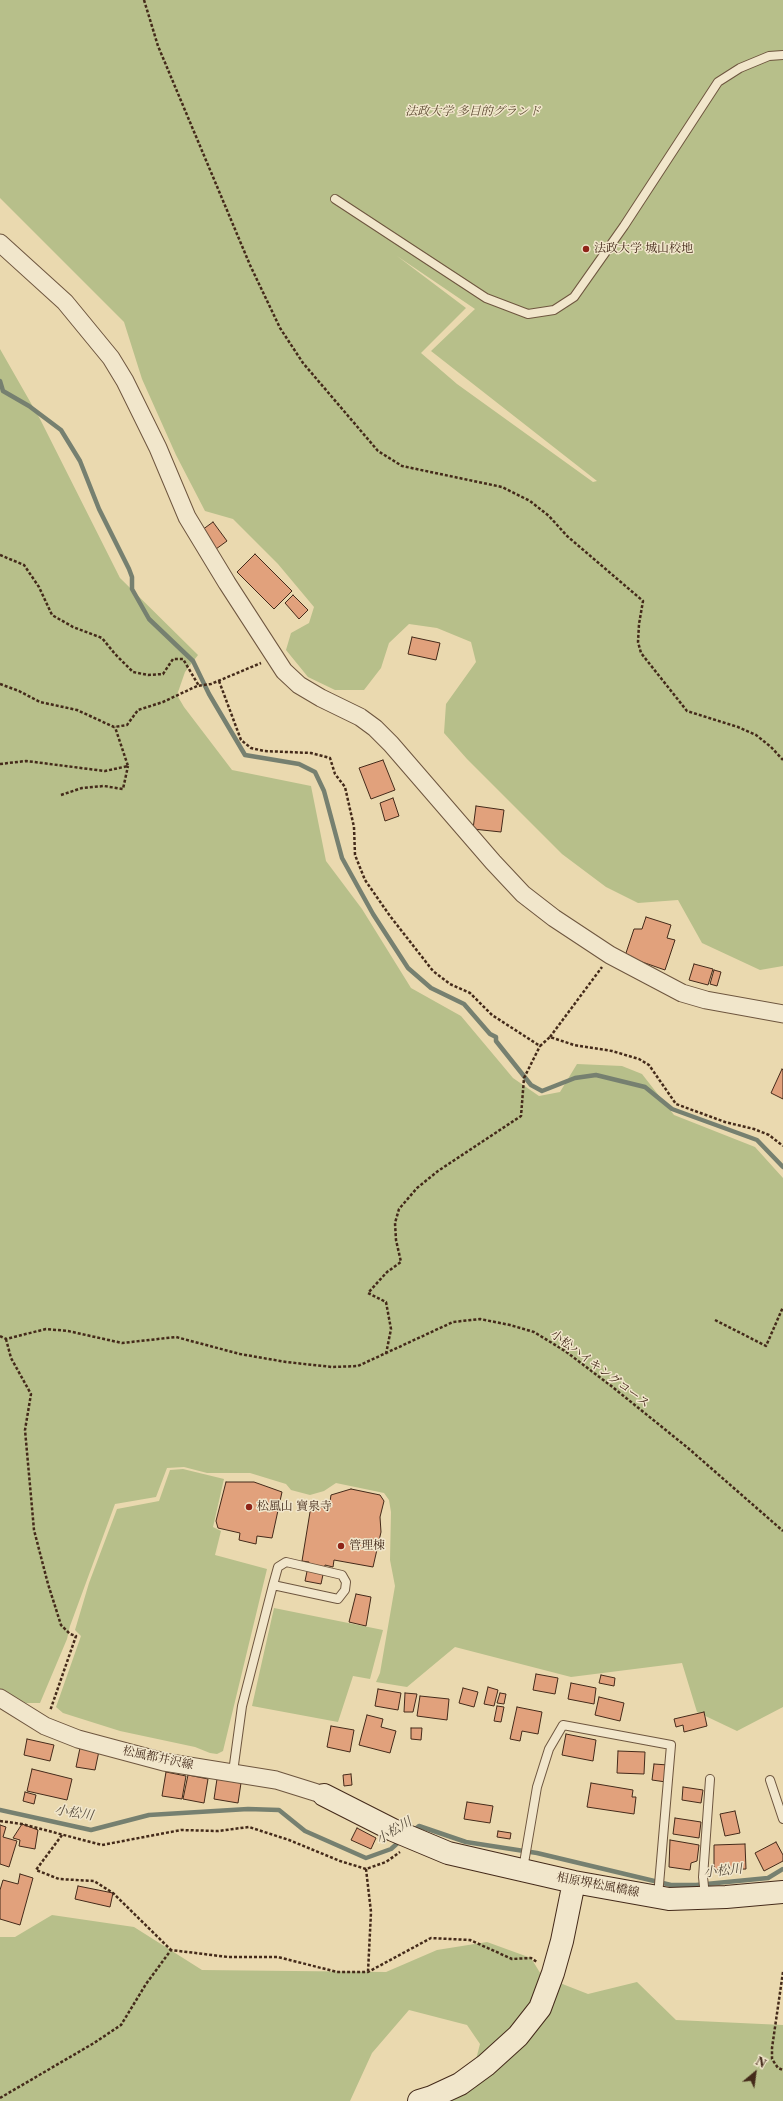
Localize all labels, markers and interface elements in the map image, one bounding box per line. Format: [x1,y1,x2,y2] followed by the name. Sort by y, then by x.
[405,105,541,119] park label: 法政大学 多目的グランド
[594,242,693,256] place label: 法政大学 城山校地
[581,244,591,254] marker: 法政大学 城山校地
[548,1327,652,1411] street label: 小松ハイキングコース
[257,1500,332,1514] place label: 松風山 寶泉寺
[244,1502,254,1512] marker: 松風山 寶泉寺
[349,1539,385,1553] place label: 管理棟
[336,1541,346,1551] marker: 管理棟
[121,1743,195,1773] street label: 松風都井沢線
[54,1802,94,1824] water label: 小松川
[373,1814,415,1848] water label: 小松川
[703,1861,743,1881] water label: 小松川
[555,1870,641,1900] street label: 相原堺松風橋線
[735,2053,775,2093] north arrow
[753,2054,768,2071] text: N

